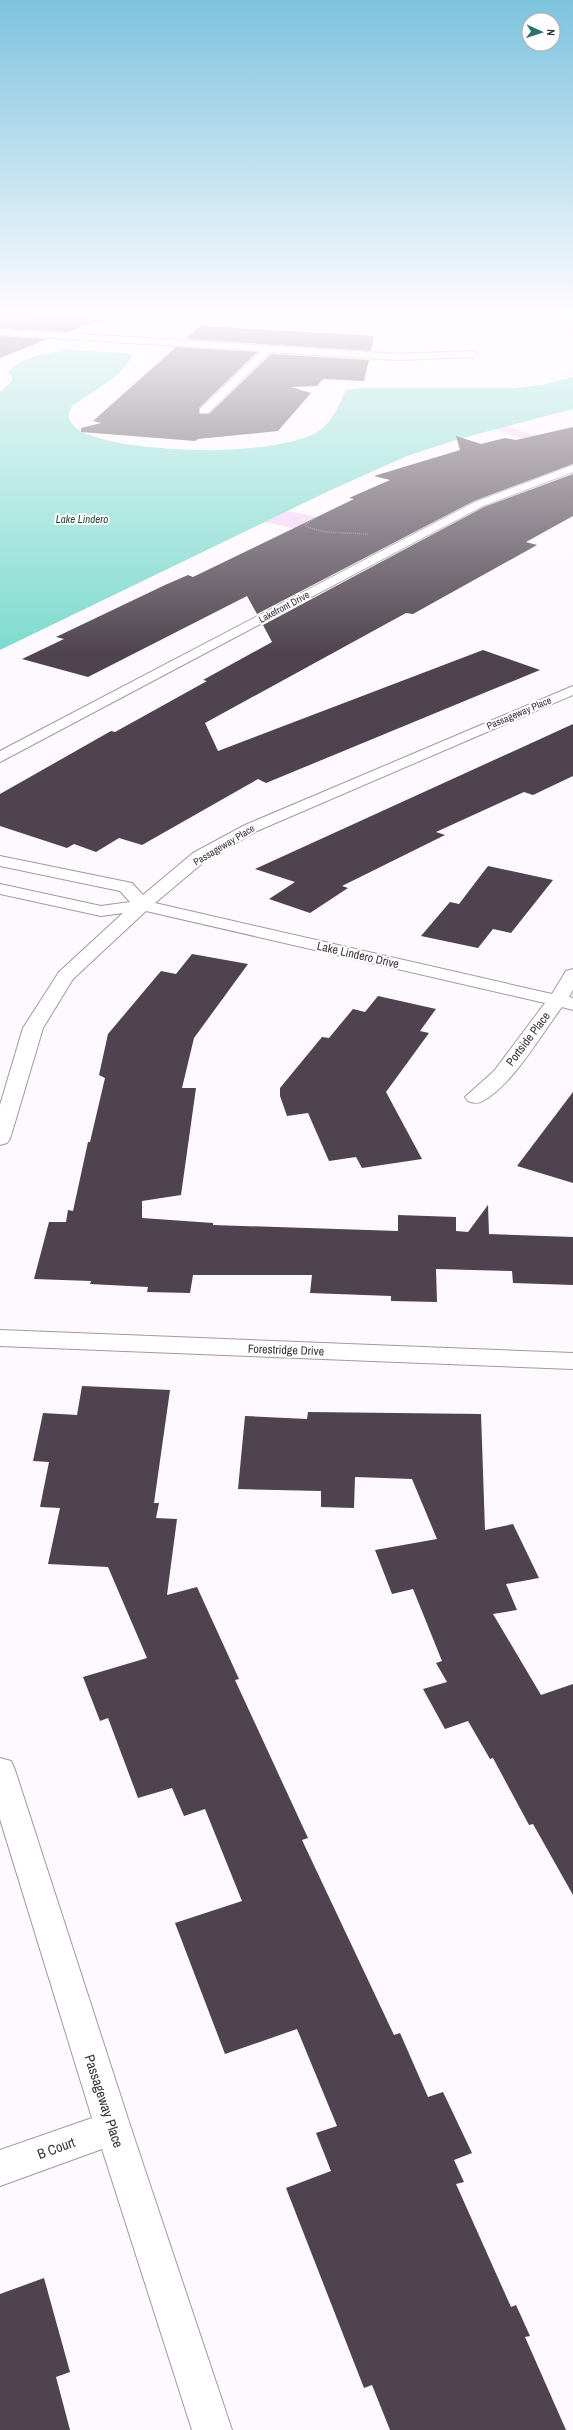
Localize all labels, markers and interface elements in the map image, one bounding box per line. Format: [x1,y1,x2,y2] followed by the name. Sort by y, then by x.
[521,12,561,52] north arrow
[544,29,558,36] text: N
[56,512,108,526] water label: Lake Lindero
[256,588,312,626] street label: Lakefront Drive
[485,693,554,733] street label: Passageway Place
[191,821,257,868] street label: Passageway Place
[315,938,401,972] street label: Lake Lindero Drive
[502,1009,554,1069] street label: Portside Place
[248,1341,324,1359] street label: Forestridge Drive
[80,2052,128,2150] street label: Passageway Place
[35,2133,77,2163] street label: B Court

